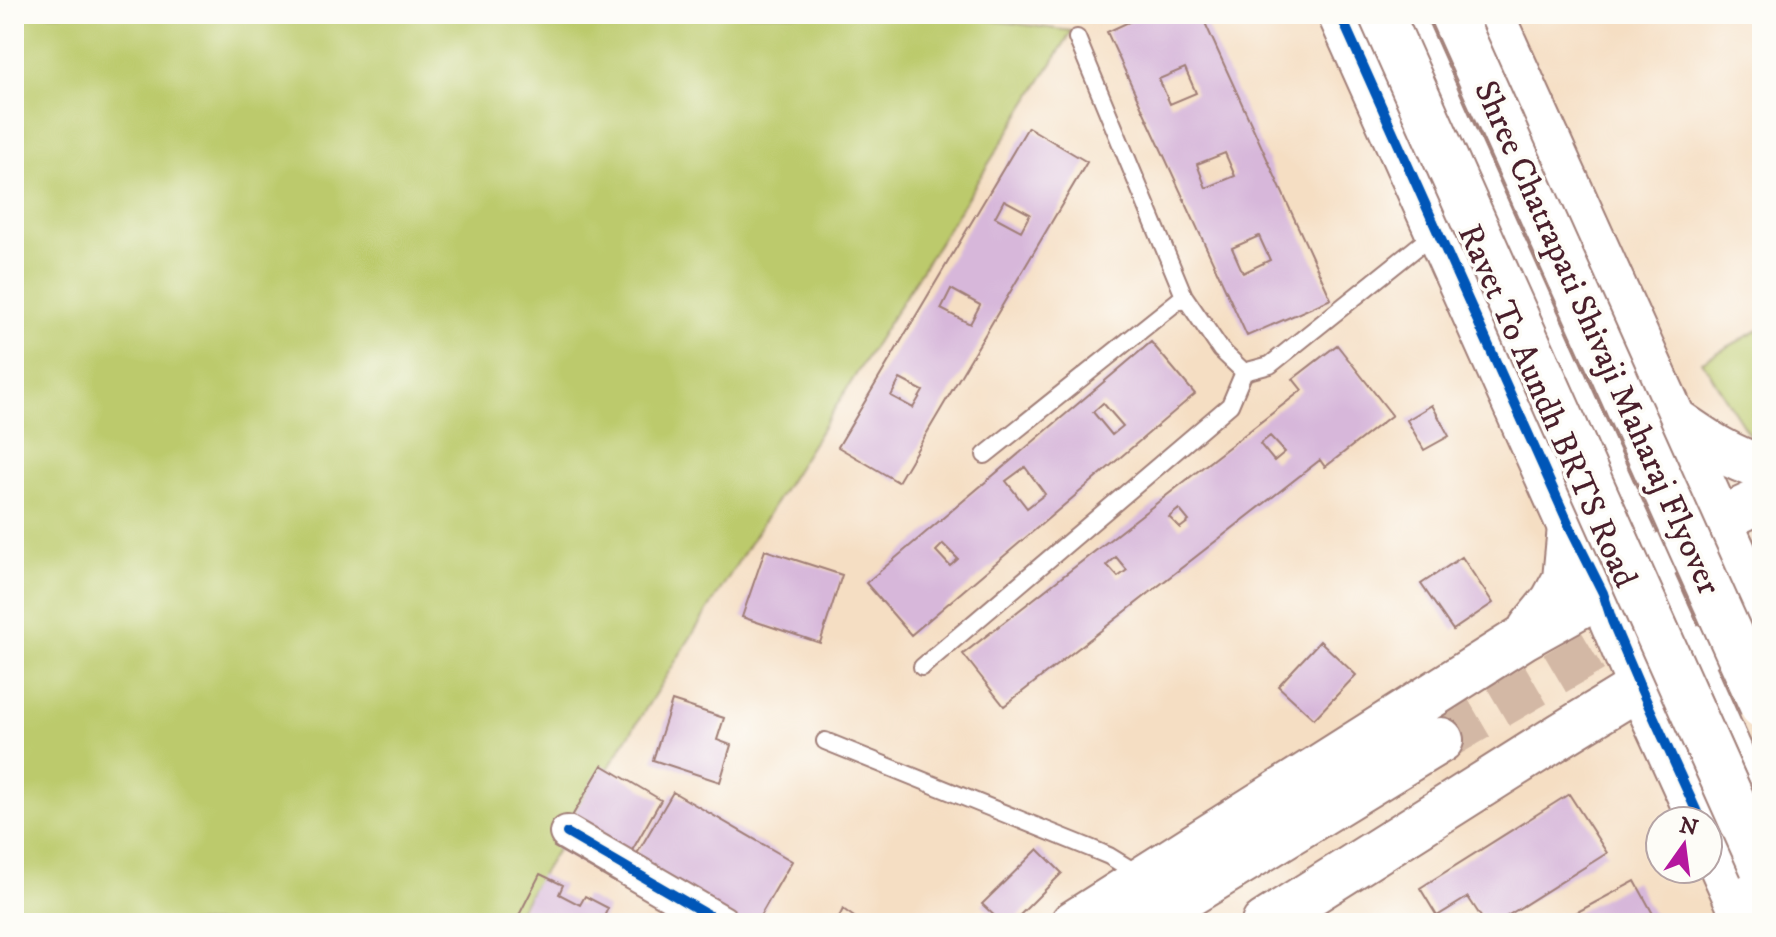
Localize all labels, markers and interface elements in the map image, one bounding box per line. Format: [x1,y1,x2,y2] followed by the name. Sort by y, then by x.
[1464,74,1730,602] street label: Shree Chatrapati Shivaji Maharaj Flyover
[1448,218,1646,594] street label: Ravet To Aundh BRTS Road
[1644,805,1724,885] north arrow
[1676,812,1701,842] text: N

